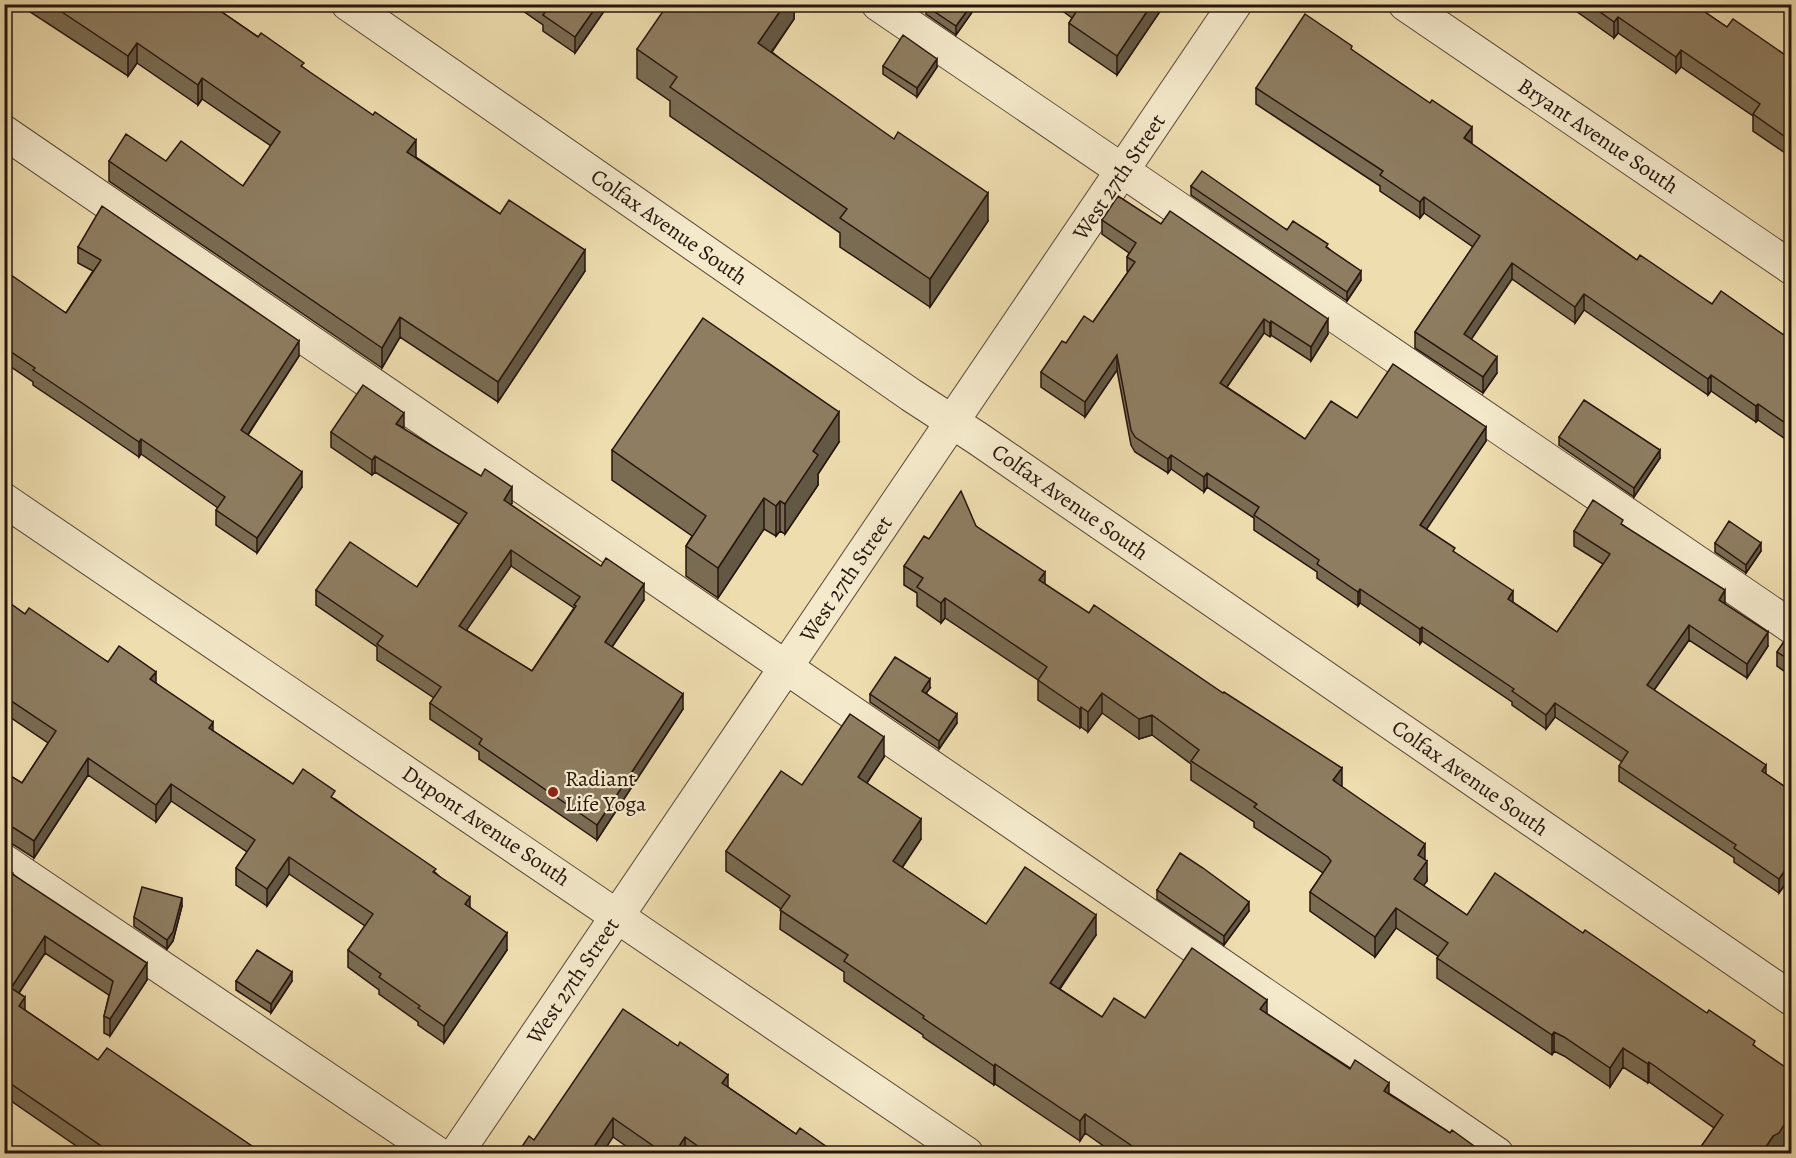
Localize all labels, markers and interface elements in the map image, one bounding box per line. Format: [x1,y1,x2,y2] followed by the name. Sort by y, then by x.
[1512,71,1685,201] street label: Bryant Avenue South
[1065,108,1172,247] street label: West 27th Street
[585,162,753,292] street label: Colfax Avenue South
[986,437,1154,567] street label: Colfax Avenue South
[792,510,899,649] street label: West 27th Street
[1386,713,1554,843] street label: Colfax Avenue South
[396,759,576,894] street label: Dupont Avenue South
[565,764,647,819] place label: Radiant Life Yoga
[546,785,560,799] marker: Radiant Life Yoga
[519,912,626,1051] street label: West 27th Street

